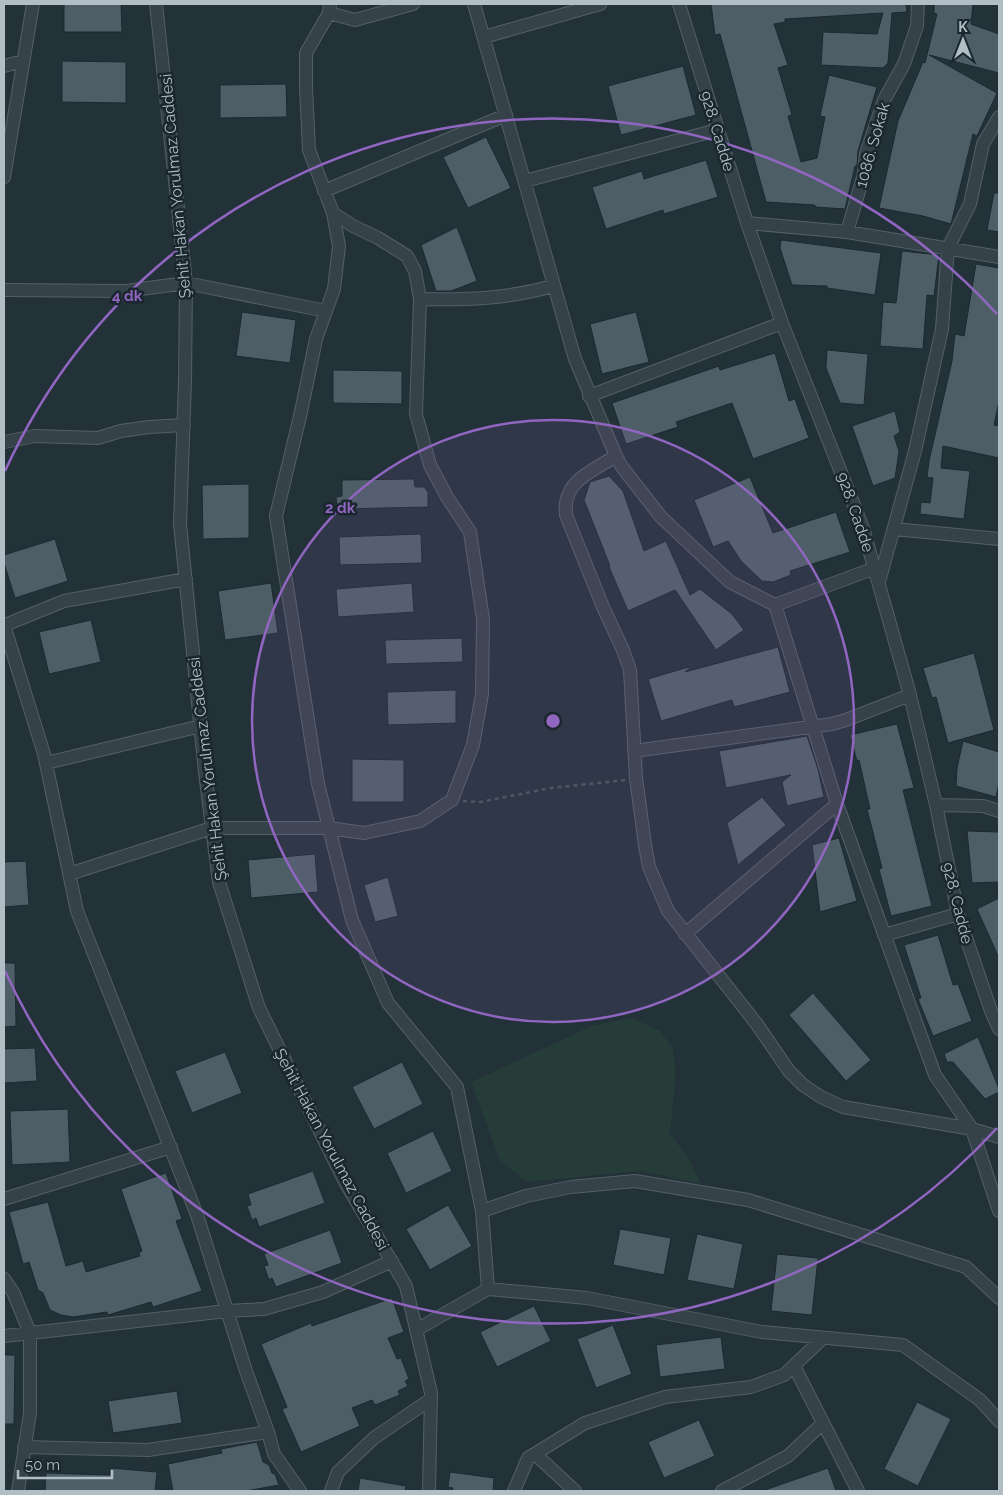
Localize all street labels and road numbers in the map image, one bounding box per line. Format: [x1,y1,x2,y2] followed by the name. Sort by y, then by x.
[156,73,195,299] street label: Şehit Hakan Yorulmaz Caddesi
[696,89,739,174] street label: 928. Cadde
[851,100,894,190] street label: 1086. Sokak
[833,470,878,555] street label: 928. Cadde
[184,656,231,882] street label: Şehit Hakan Yorulmaz Caddesi
[938,860,977,946] street label: 928. Cadde
[270,1045,393,1253] street label: Şehit Hakan Yorulmaz Caddesi

